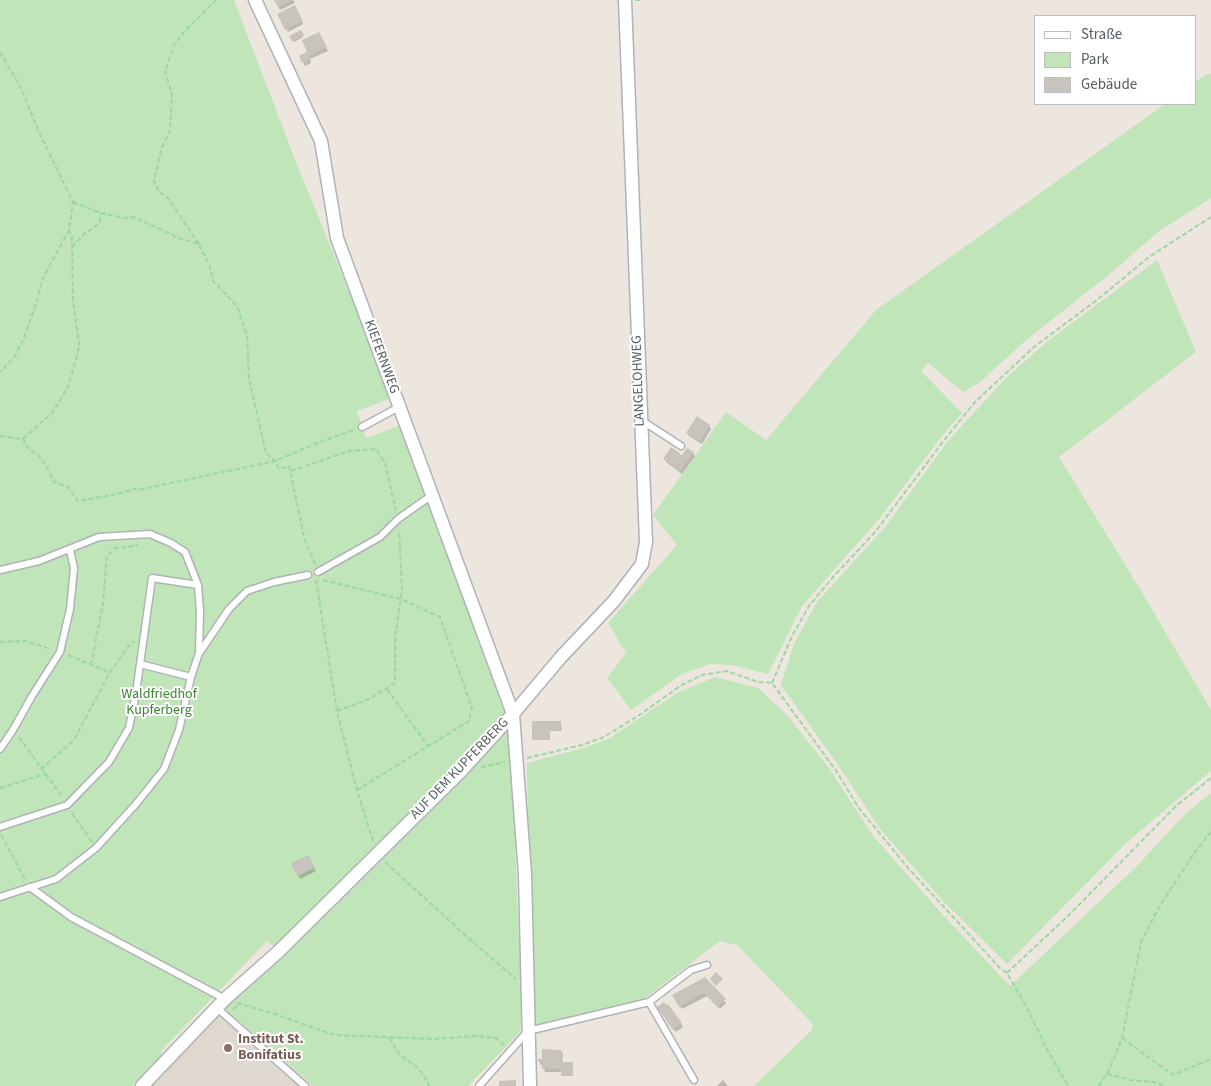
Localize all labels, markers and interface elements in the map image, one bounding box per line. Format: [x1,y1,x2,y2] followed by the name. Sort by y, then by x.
[1034,15,1196,105] legend
[1081,24,1122,45] text: Straße
[1081,49,1109,70] text: Park
[1081,74,1137,95] text: Gebäude
[360,318,402,396] street label: KIEFERNWEG
[629,335,649,427] street label: LANGELOHWEG
[121,687,197,720] park label: Waldfriedhof Kupferberg
[407,715,513,823] street label: AUF DEM KUPFERBERG
[238,1032,304,1064] place label: Institut St. Bonifatius
[222,1042,234,1054] marker: Institut St. Bonifatius

